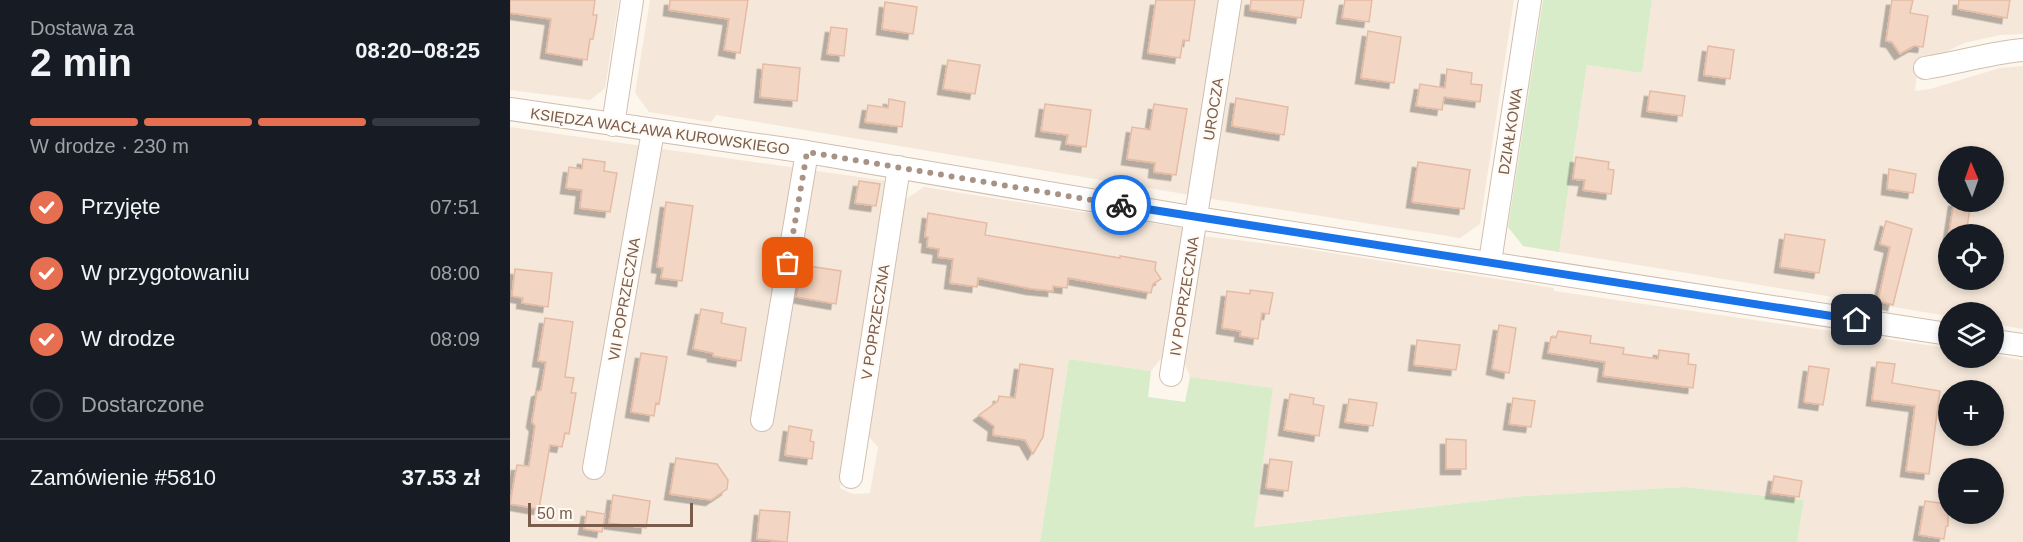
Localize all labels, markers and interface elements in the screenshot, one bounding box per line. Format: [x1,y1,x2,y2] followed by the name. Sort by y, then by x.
[30,17,135,39] text: Dostawa za
[355,38,480,63] text: 08:20–08:25
[30,41,132,84] text: 2 min
[1200,76,1226,142] street label: UROCZA
[1495,86,1525,176] street label: DZIAŁKOWA
[529,104,791,158] street label: KSIĘDZA WACŁAWA KUROWSKIEGO
[30,135,189,157] text: W drodze · 230 m
[1938,146,2004,212] north arrow
[1938,146,2004,524] map controls
[1091,175,1151,235] courier
[1105,189,1138,222] icon: bike
[30,191,63,224] icon: check
[81,194,160,219] text: Przyjęte
[430,196,480,218] text: 07:51
[1938,224,2004,290] button: locate
[1166,235,1202,357] street label: IV POPRZECZNA
[605,236,643,362] street label: VII POPRZECZNA
[762,237,813,288] pin
[771,246,804,279] icon: bag
[30,257,63,290] icon: check
[81,260,250,285] text: W przygotowaniu
[430,262,480,284] text: 08:00
[857,263,893,381] street label: V POPRZECZNA
[1831,294,1882,345] pin
[1938,302,2004,368] button: layers
[1840,303,1873,336] icon: home
[30,323,63,356] icon: check
[81,326,175,351] text: W drodze
[430,328,480,350] text: 08:09
[1938,380,2004,446] button: +
[81,392,205,417] text: Dostarczone
[1938,458,2004,524] button: −
[30,465,216,490] text: Zamówienie #5810
[402,465,480,490] text: 37.53 zł
[528,500,693,528] scale bar
[537,505,573,522] text: 50 m

